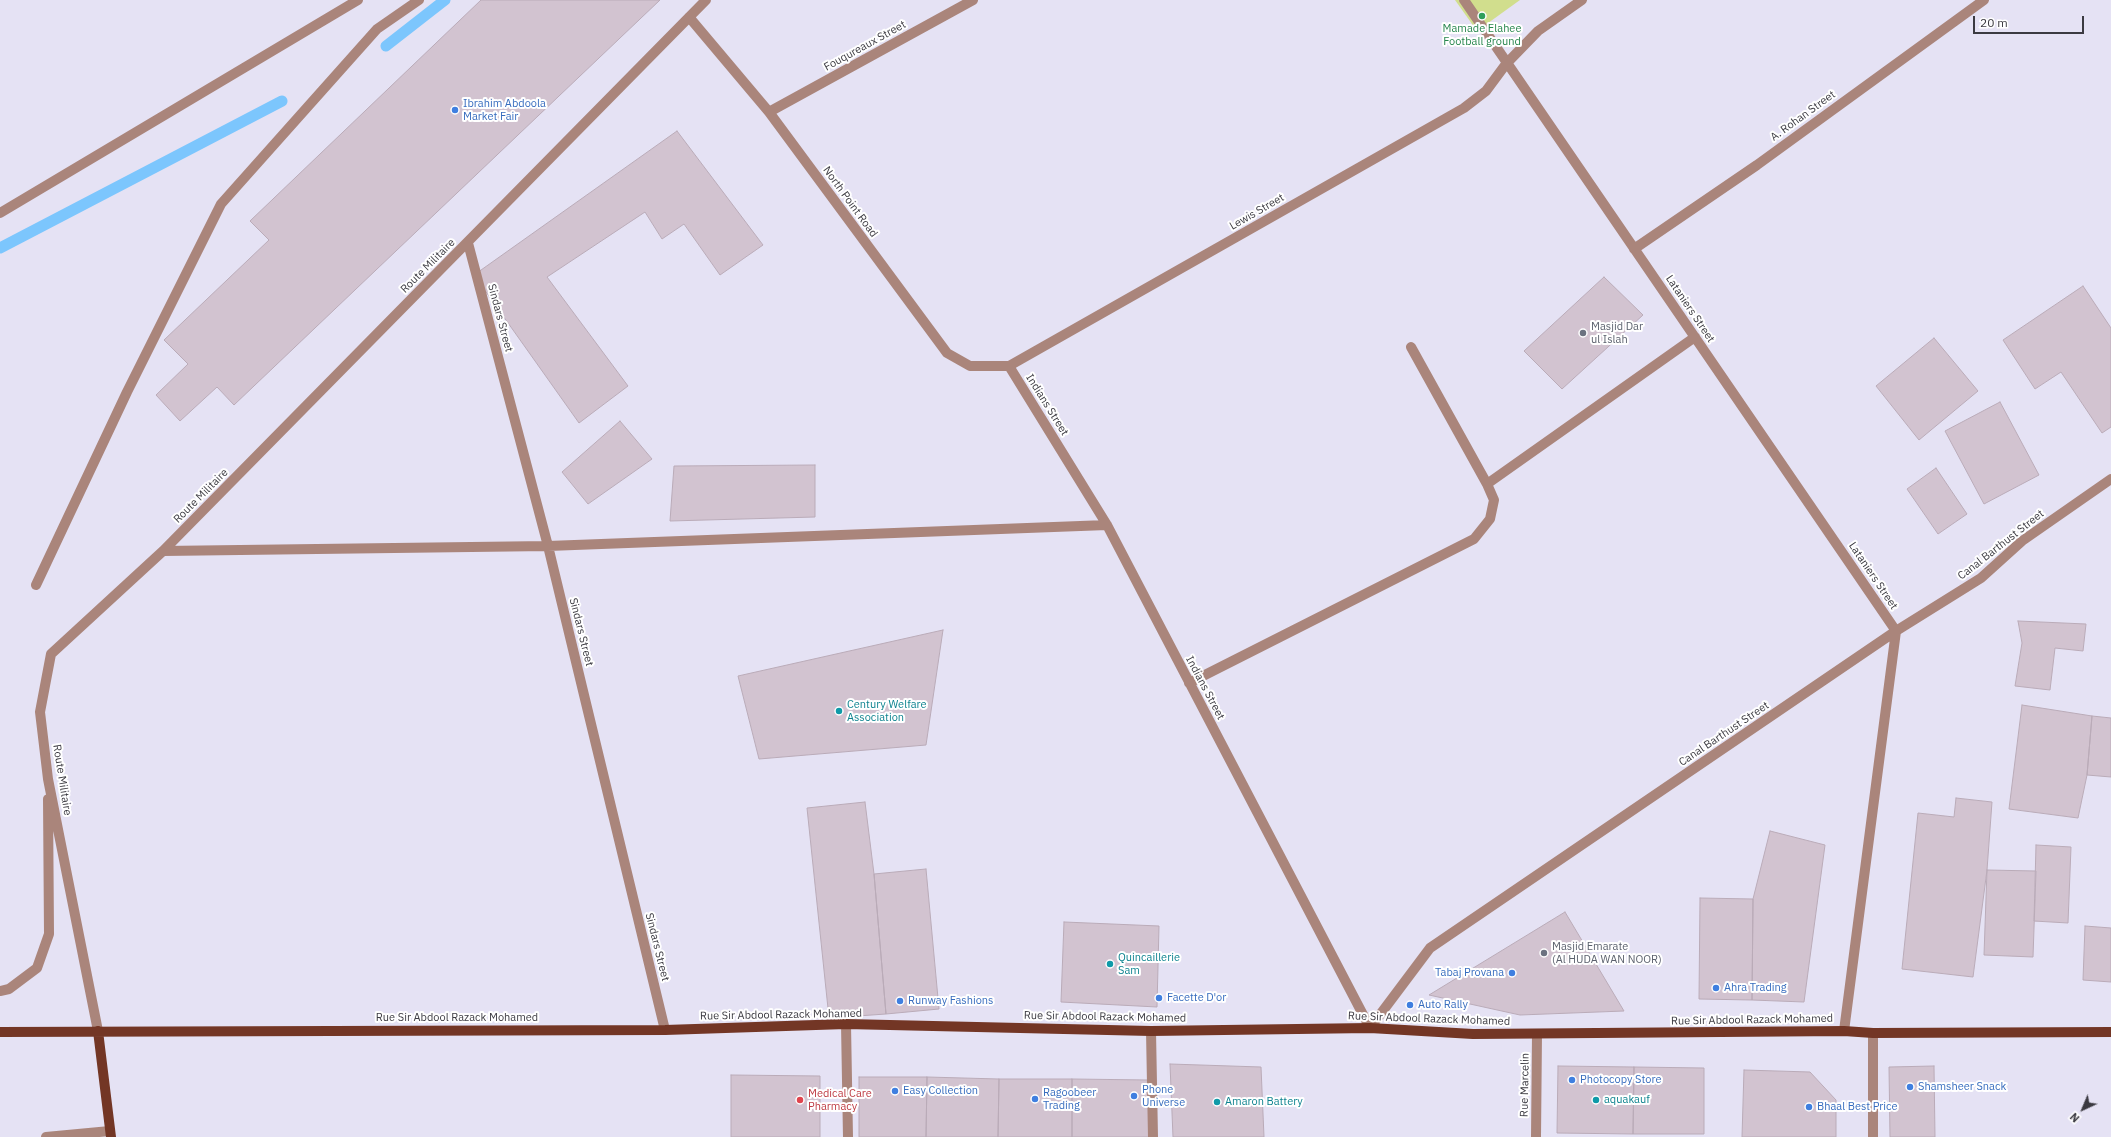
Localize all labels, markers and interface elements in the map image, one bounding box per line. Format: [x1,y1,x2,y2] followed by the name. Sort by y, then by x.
[1975,8,2086,34] scale bar
[1477,11,1487,21] marker: Mamade Elahee Football ground
[1980,15,2008,30] text: 20 m
[822,18,908,74] street label: Fouqureaux Street
[1443,22,1521,48] place label: Mamade Elahee Football ground
[1768,88,1838,144] street label: A. Rohan Street
[463,97,546,123] place label: Ibrahim Abdoola Market Fair
[450,105,460,115] marker: Ibrahim Abdoola Market Fair
[820,164,880,240] street label: North Point Road
[1227,191,1287,233] street label: Lewis Street
[398,236,458,296] street label: Route Militaire
[1663,273,1717,345] street label: Lataniers Street
[485,283,515,353] street label: Sindars Street
[1591,320,1643,346] place label: Masjid Dar ul Islah
[1578,328,1588,338] marker: Masjid Dar ul Islah
[1023,372,1071,438] street label: Indians Street
[171,466,231,526] street label: Route Militaire
[1955,507,2047,583] street label: Canal Barthust Street
[1846,540,1900,612] street label: Lataniers Street
[566,597,596,667] street label: Sindars Street
[1183,654,1227,722] street label: Indians Street
[847,698,927,724] place label: Century Welfare Association
[1676,699,1772,769] street label: Canal Barthust Street
[834,706,844,716] marker: Century Welfare Association
[50,744,74,816] street label: Route Militaire
[642,912,672,982] street label: Sindars Street
[1552,940,1662,966] place label: Masjid Emarate (Al HUDA WAN NOOR)
[1539,948,1549,958] marker: Masjid Emarate (Al HUDA WAN NOOR)
[1118,951,1180,977] place label: Quincaillerie Sam
[1105,959,1115,969] marker: Quincaillerie Sam
[1435,966,1504,980] place label: Tabaj Provana
[1507,968,1517,978] marker: Tabaj Provana
[1724,981,1787,995] place label: Ahra Trading
[1711,983,1721,993] marker: Ahra Trading
[1167,991,1226,1005] place label: Facette D'or
[1154,993,1164,1003] marker: Facette D'or
[908,994,993,1008] place label: Runway Fashions
[895,996,905,1006] marker: Runway Fashions
[1418,998,1468,1012] place label: Auto Rally
[1405,1000,1415,1010] marker: Auto Rally
[700,1007,862,1023] street label: Rue Sir Abdool Razack Mohamed
[1024,1009,1186,1025] street label: Rue Sir Abdool Razack Mohamed
[1348,1010,1510,1028] street label: Rue Sir Abdool Razack Mohamed
[376,1011,538,1025] street label: Rue Sir Abdool Razack Mohamed
[1671,1012,1833,1028] street label: Rue Sir Abdool Razack Mohamed
[1518,1053,1532,1117] street label: Rue Marcelin
[1580,1073,1661,1087] place label: Photocopy Store
[1567,1075,1577,1085] marker: Photocopy Store
[1918,1080,2006,1094] place label: Shamsheer Snack
[1905,1082,1915,1092] marker: Shamsheer Snack
[1142,1083,1185,1109] place label: Phone Universe
[903,1084,978,1098] place label: Easy Collection
[890,1086,900,1096] marker: Easy Collection
[1043,1086,1096,1112] place label: Ragoobeer Trading
[808,1087,872,1113] place label: Medical Care Pharmacy
[2063,1089,2103,1129] north arrow
[1129,1091,1139,1101] marker: Phone Universe
[1604,1093,1650,1107] place label: aquakauf
[1030,1094,1040,1104] marker: Ragoobeer Trading
[795,1095,805,1105] marker: Medical Care Pharmacy
[1225,1095,1303,1109] place label: Amaron Battery
[1591,1095,1601,1105] marker: aquakauf
[1212,1097,1222,1107] marker: Amaron Battery
[1817,1100,1898,1114] place label: Bhaal Best Price
[1804,1102,1814,1112] marker: Bhaal Best Price
[2067,1110,2082,1125] text: N

